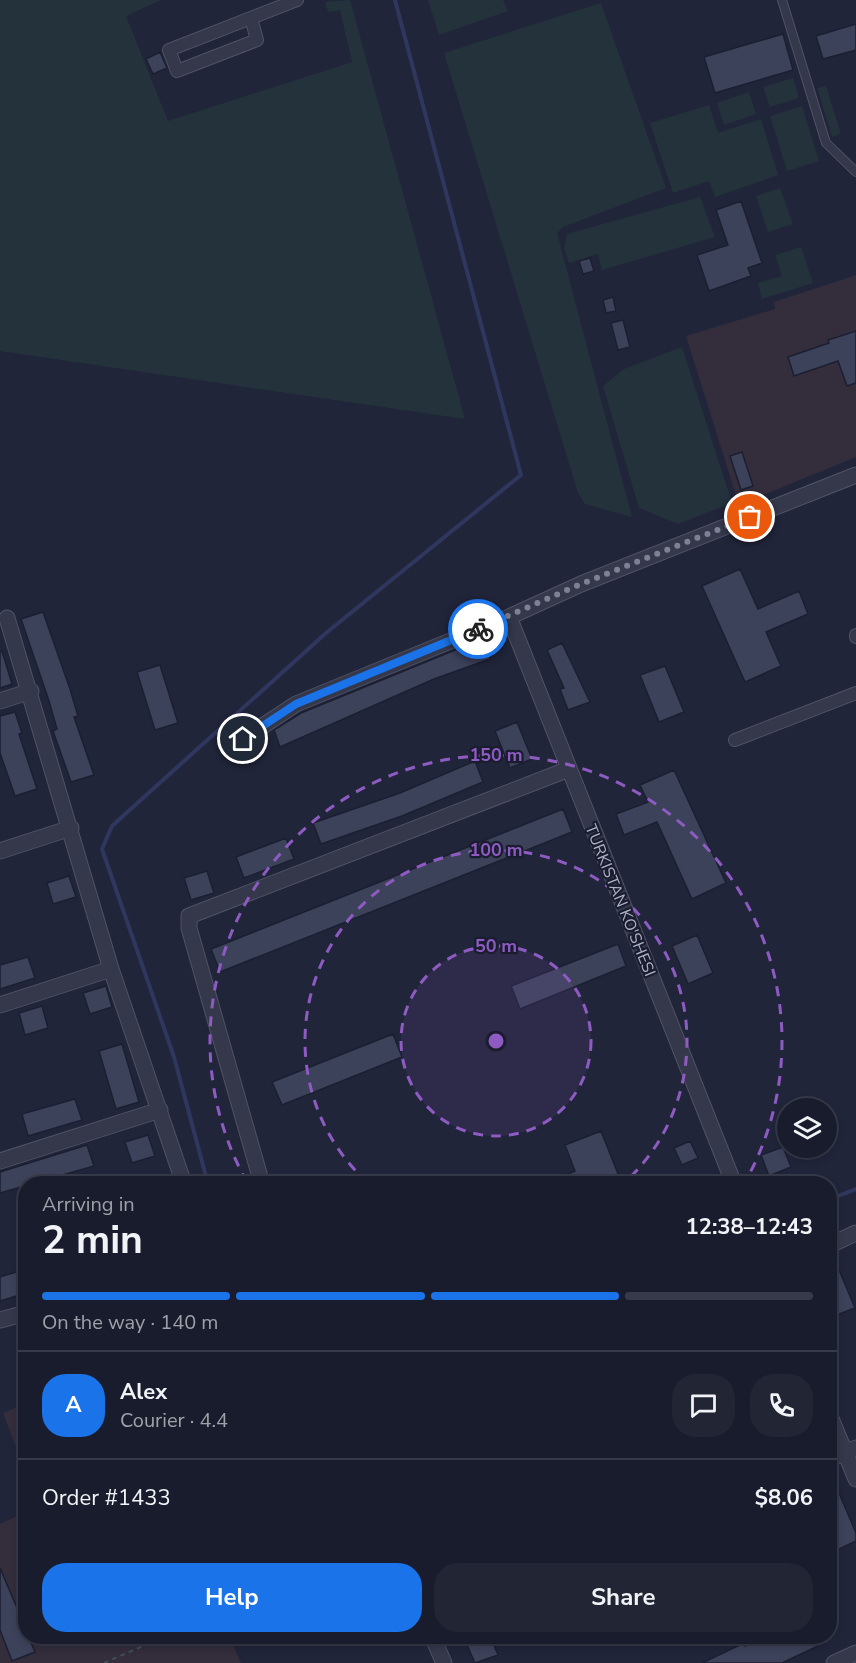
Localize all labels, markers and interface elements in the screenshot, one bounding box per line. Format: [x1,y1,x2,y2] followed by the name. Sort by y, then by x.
[724,491,775,542] pin
[733,500,766,533] icon: bag
[448,599,508,659] courier
[462,613,495,646] icon: bike
[217,713,268,764] pin
[226,722,259,755] icon: home
[469,743,523,767] text: 150 m
[579,821,661,980] street label: TURKISTAN KO'SHESI
[469,838,523,862] text: 100 m
[475,934,517,958] text: 50 m
[486,1031,506,1051] centre of rings
[777,1098,837,1158] map controls
[777,1098,837,1158] button: layers
[42,1191,135,1218] text: Arriving in
[685,1212,813,1242] text: 12:38–12:43
[42,1214,143,1267] text: 2 min
[42,1309,218,1336] text: On the way · 140 m
[672,1374,735,1437] button: chat
[750,1374,813,1437] button: phone
[120,1377,167,1407] text: Alex
[65,1390,82,1420] text: A
[120,1407,228,1434] text: Courier · 4.4
[42,1483,171,1513] text: Order #1433
[755,1483,813,1513] text: $8.06
[42,1563,422,1632] button: Help
[434,1563,813,1632] button: Share

